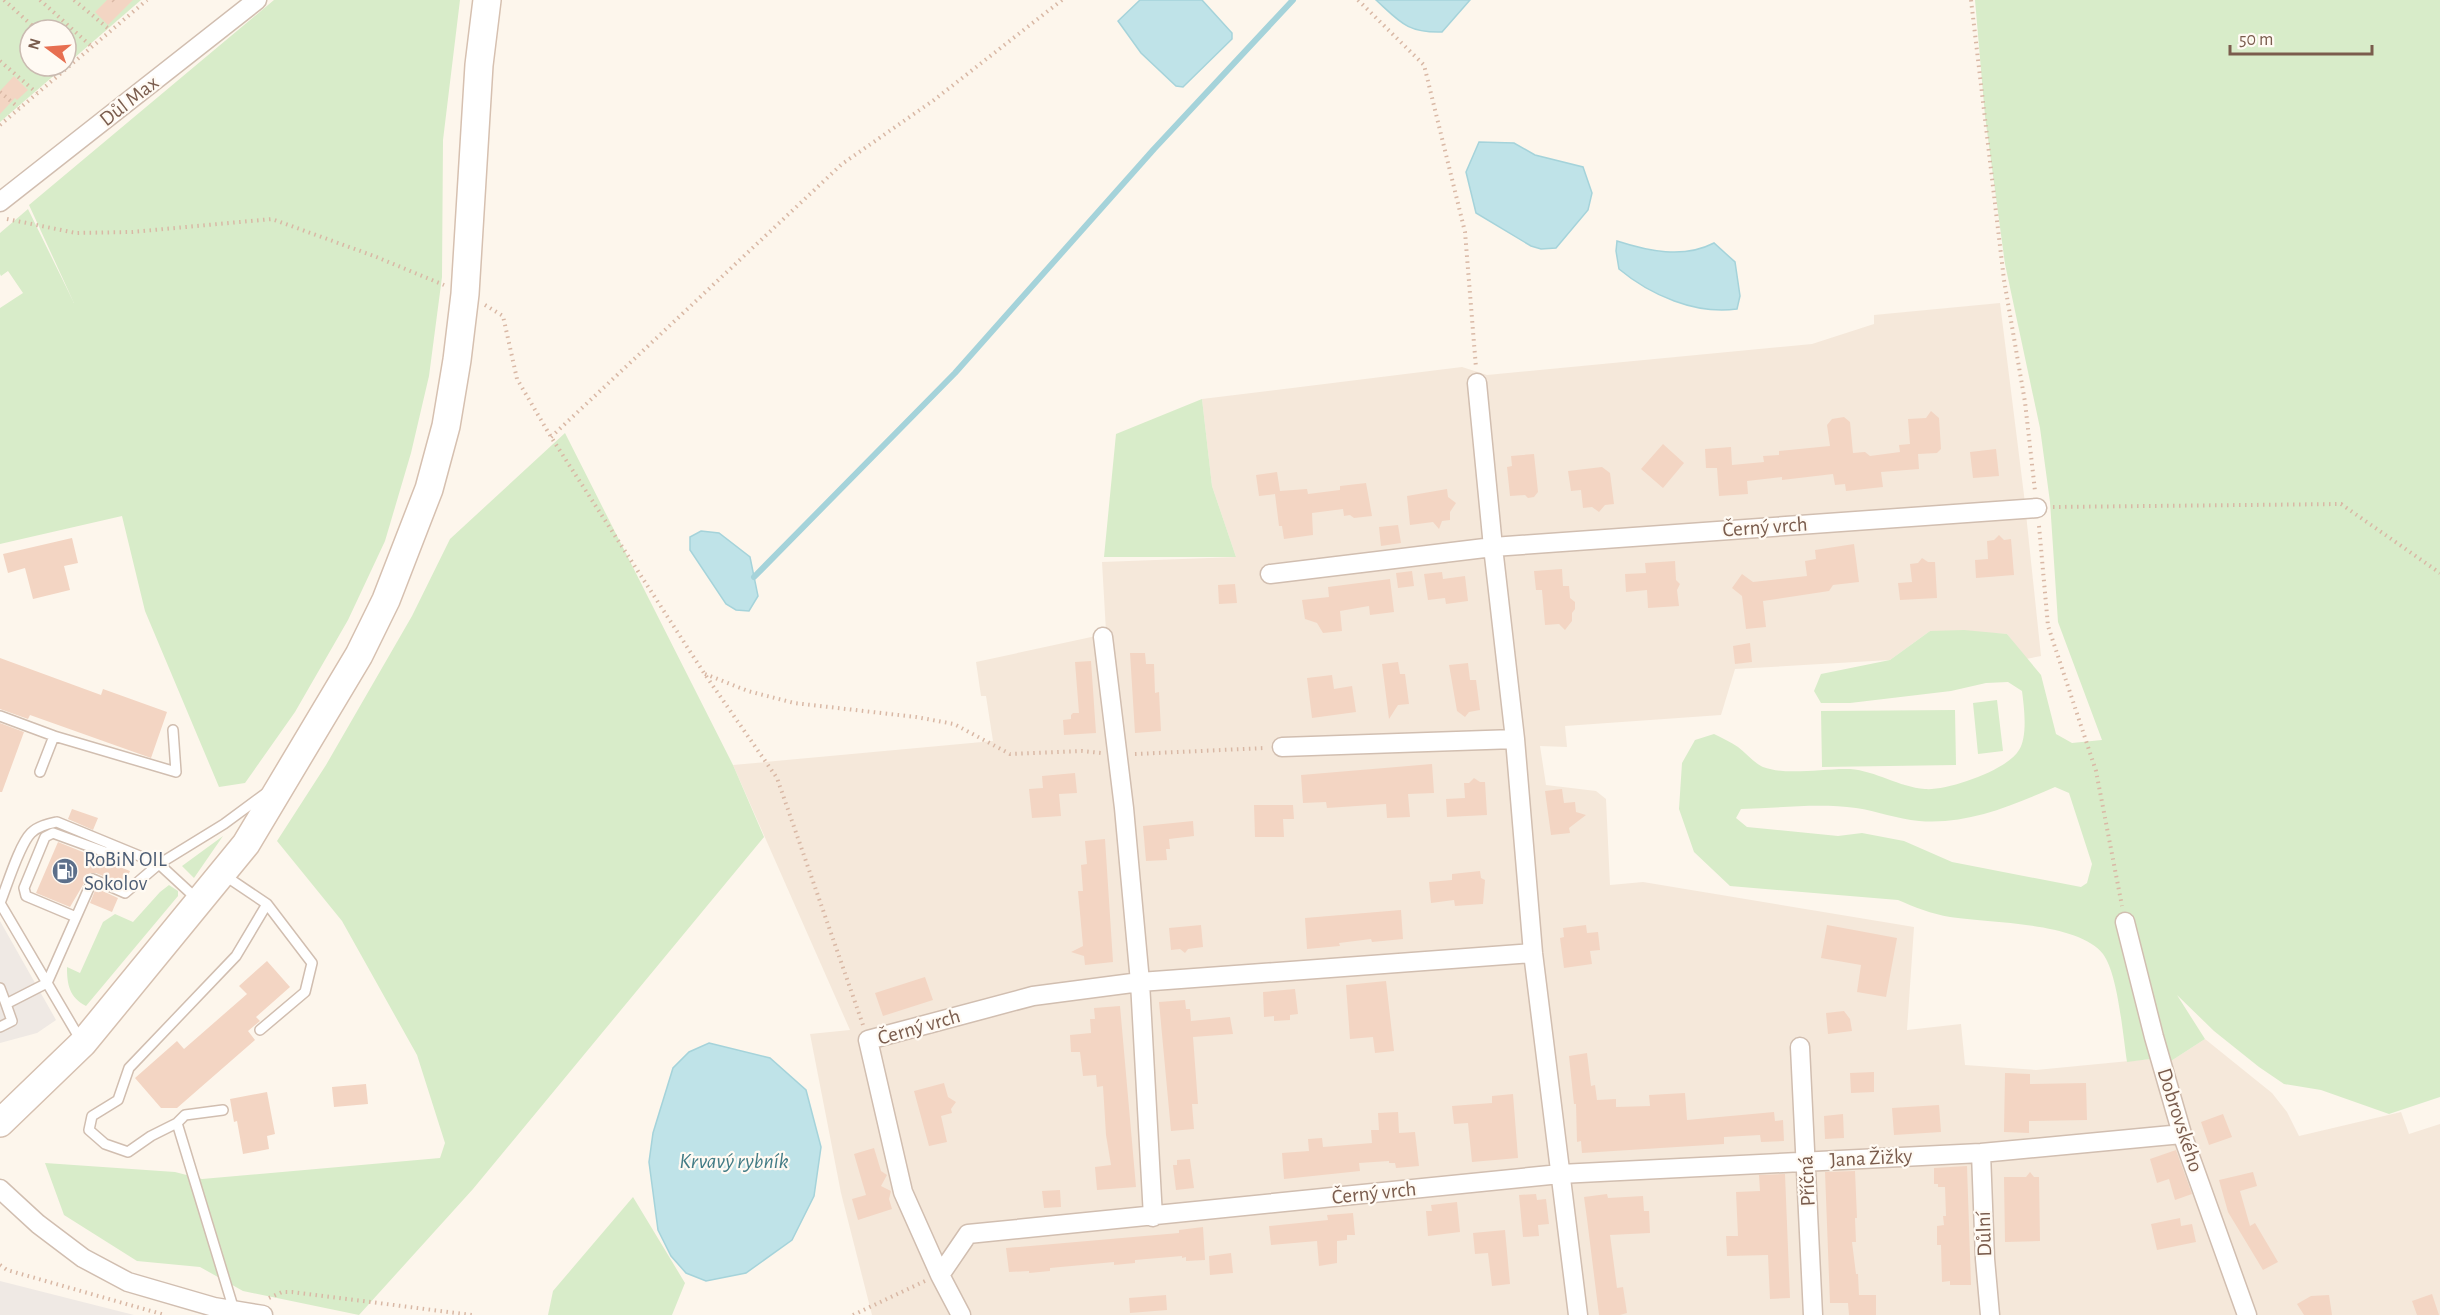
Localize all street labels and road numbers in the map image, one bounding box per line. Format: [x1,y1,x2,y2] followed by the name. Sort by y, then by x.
[96,72,162,130] street label: Důl Max
[1722,512,1808,540] street label: Černý vrch
[875,1003,963,1049] street label: Černý vrch
[2153,1065,2207,1175] street label: Dobrovského
[1829,1143,1913,1171] street label: Jana Žižky
[1795,1155,1819,1207] street label: Příčná
[1330,1176,1417,1208] street label: Černý vrch
[1973,1210,1995,1257] street label: Důlní

